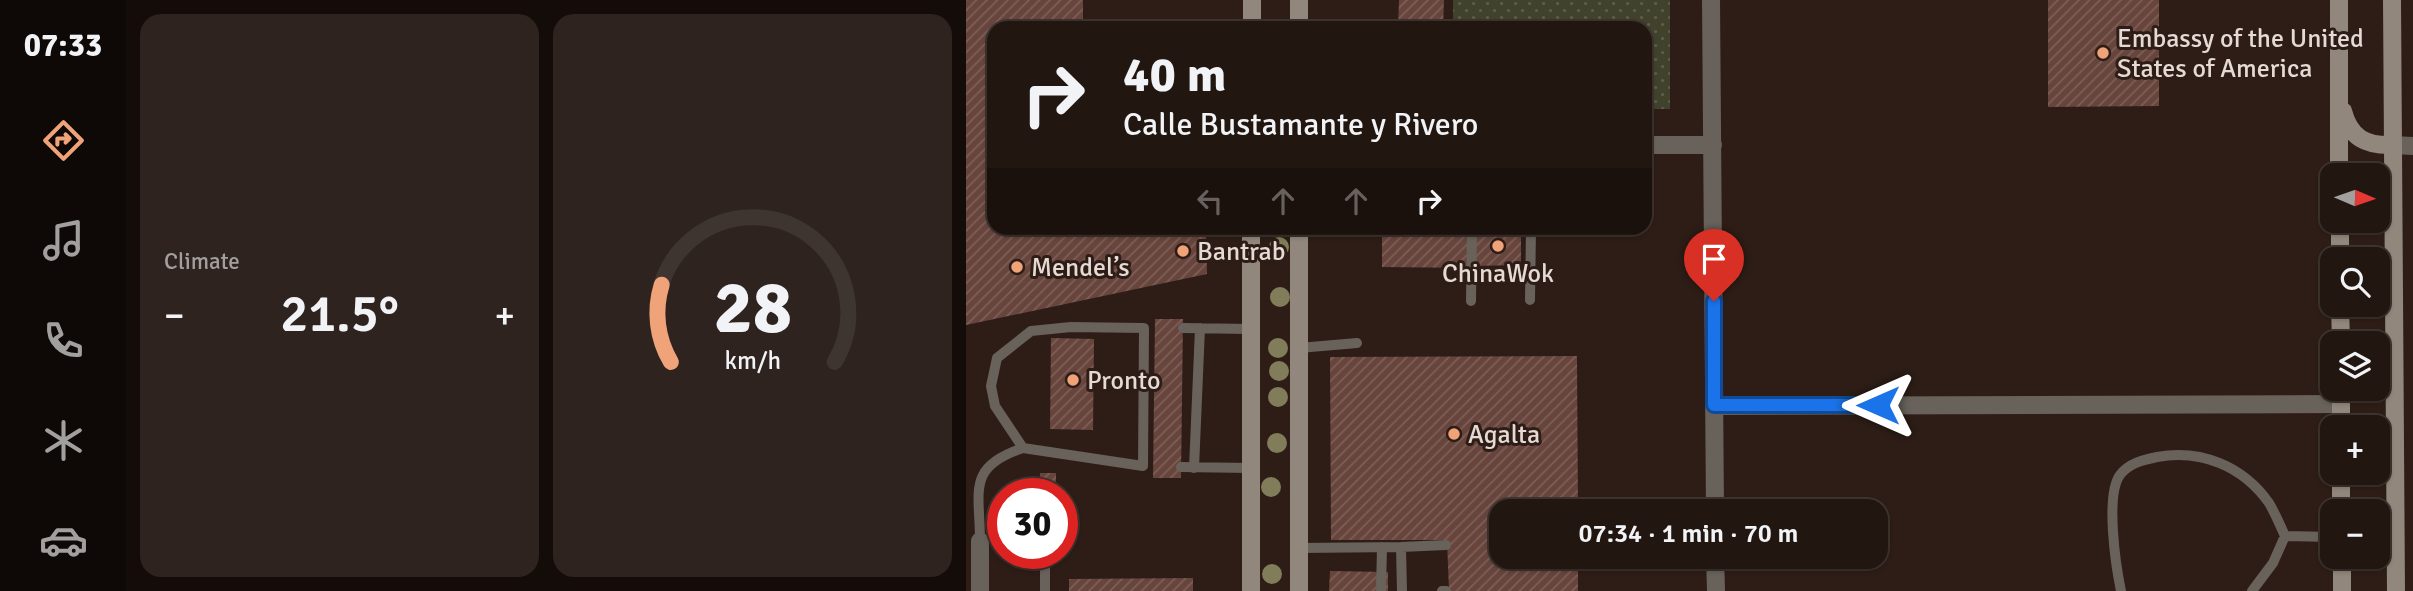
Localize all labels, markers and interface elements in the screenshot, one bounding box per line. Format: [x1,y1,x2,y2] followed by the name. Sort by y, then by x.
[2117,23,2364,85] place label: Embassy of the United States of America
[24,26,102,65] text: 07:33
[1123,45,1226,105] text: 40 m
[2095,45,2111,61] marker: Embassy of the United States of America
[1008,49,1099,140] icon: right
[1123,105,1478,144] text: Calle Bustamante y Rivero
[39,116,88,165] icon: directions
[2320,163,2390,233] north arrow
[2320,163,2390,569] map controls
[1191,182,1229,220] icon: left
[1264,182,1302,220] icon: ahead
[1337,182,1375,220] icon: ahead
[1410,182,1448,220] icon: right
[39,216,88,265] icon: music
[1684,229,1744,301] pin
[1197,236,1285,268] place label: Bantrab
[1490,238,1506,254] marker: ChinaWok
[1695,240,1733,278] icon: arrive
[1175,243,1191,259] marker: Bantrab
[164,247,240,276] text: Climate
[2320,247,2390,317] button: search
[1031,252,1130,284] place label: Mendel’s
[1442,258,1554,290] place label: ChinaWok
[1009,259,1025,275] marker: Mendel’s
[713,264,792,353] text: 28
[280,282,399,346] text: 21.5°
[164,292,185,339] text: −
[494,292,515,339] text: +
[39,316,88,365] icon: phone
[2320,331,2390,401] button: layers
[724,344,781,375] text: km/h
[1087,365,1161,397] place label: Pronto
[1841,368,1915,442] position arrow
[1065,372,1081,388] marker: Pronto
[2320,415,2390,485] button: +
[39,416,88,465] icon: climate
[1468,419,1540,451] place label: Agalta
[1446,426,1462,442] marker: Agalta
[987,478,1078,569] speed limit sign: 30
[2320,499,2390,569] button: −
[39,516,88,565] icon: car
[1579,518,1798,550] text: 07:34 · 1 min · 70 m

